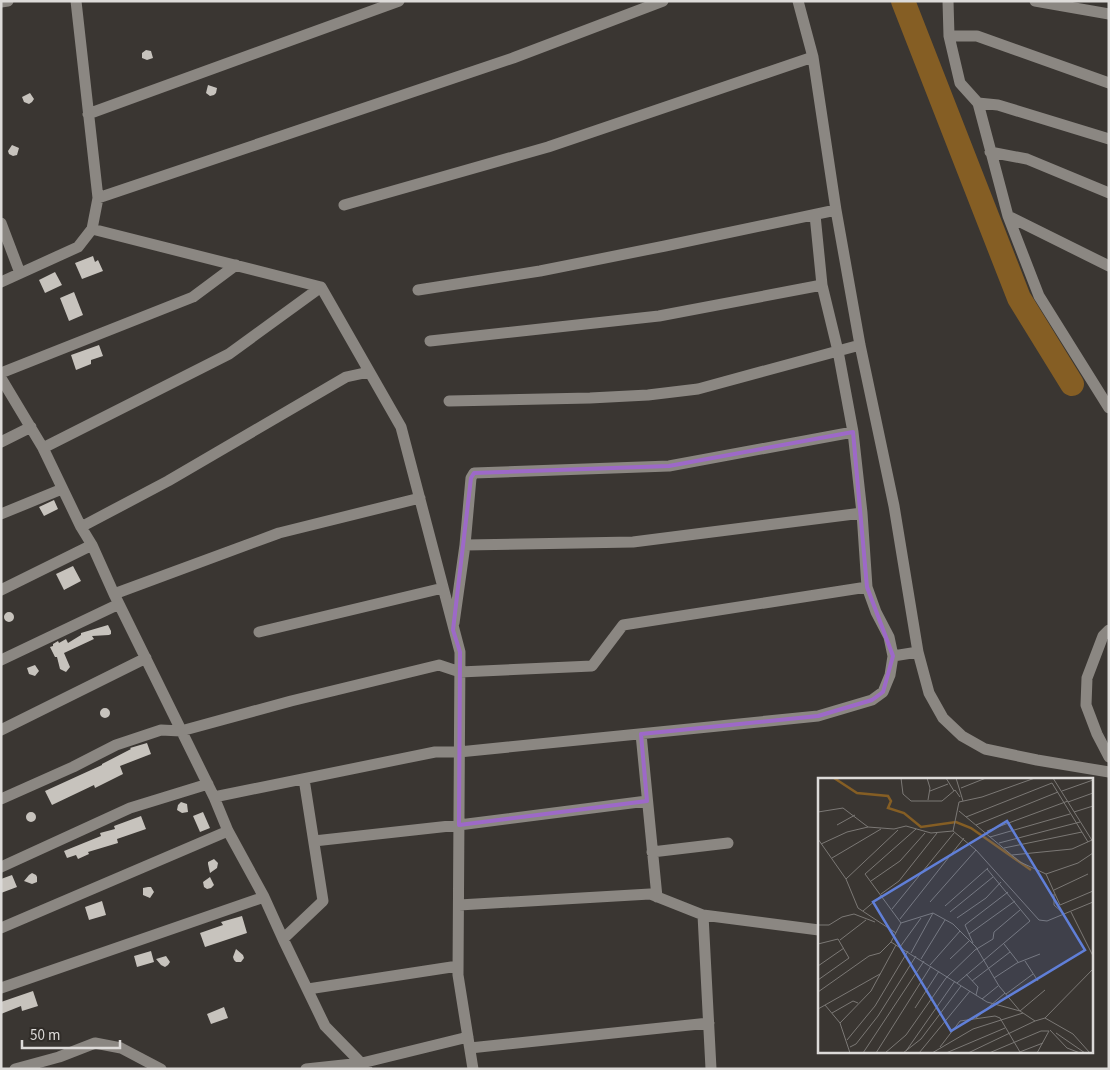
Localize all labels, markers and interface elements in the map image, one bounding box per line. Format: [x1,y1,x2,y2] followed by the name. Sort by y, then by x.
[818,778,1092,1052] inset map
[22,1018,120,1050] scale bar
[30,1025,60,1046] text: 50 m

